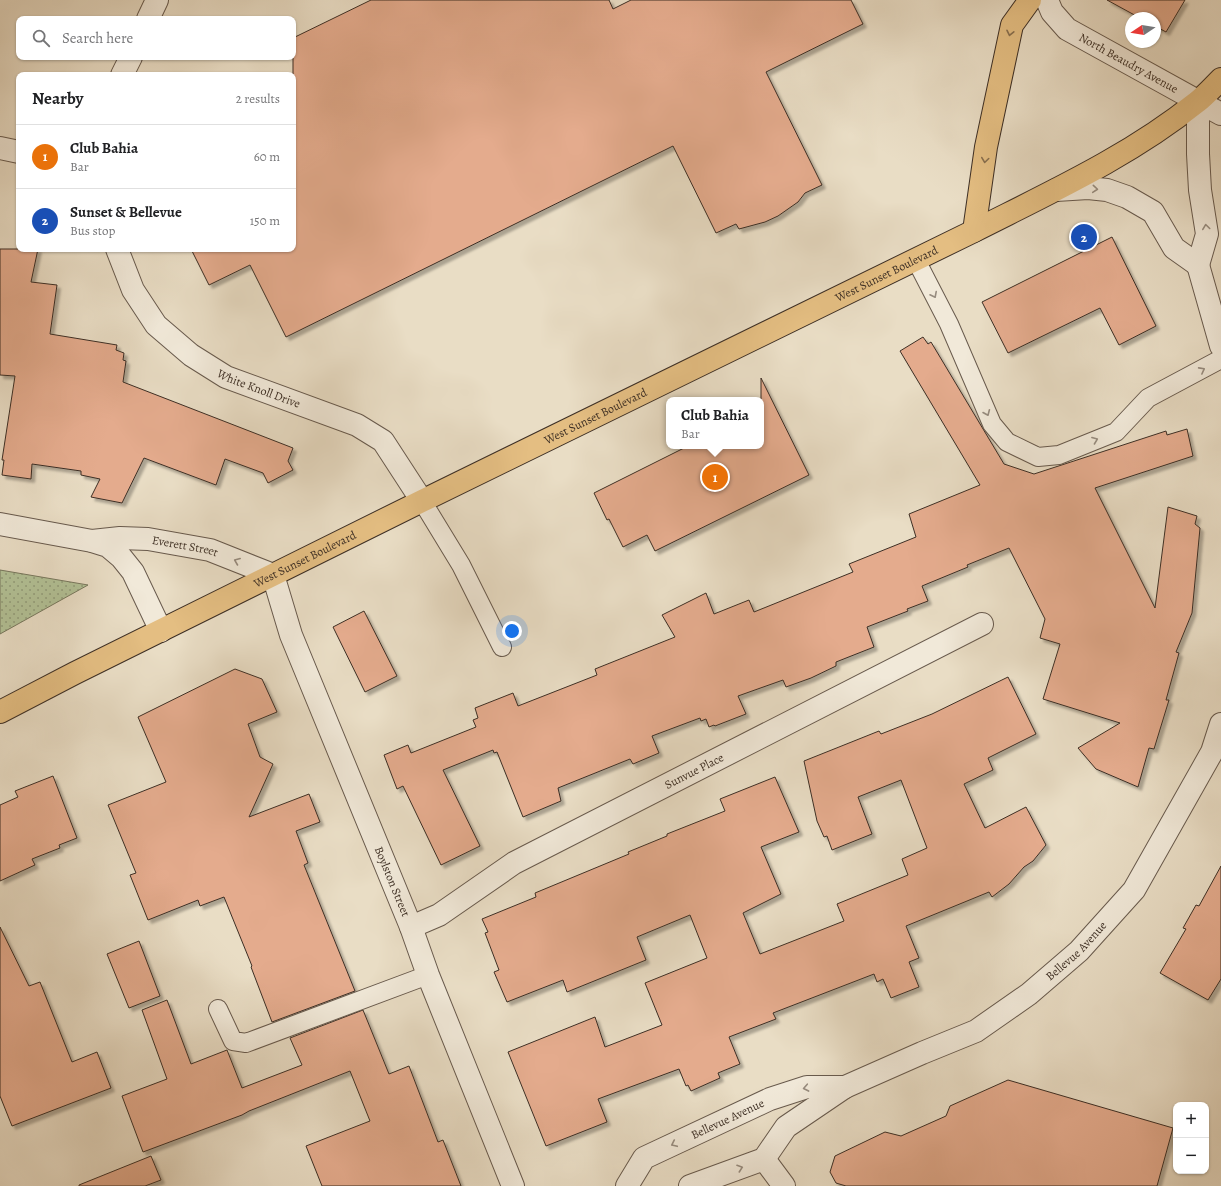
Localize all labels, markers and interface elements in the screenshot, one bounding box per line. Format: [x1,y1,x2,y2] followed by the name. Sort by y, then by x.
[1125,12,1161,48] north arrow
[16,16,296,60] search box
[30,27,52,49] icon: search
[62,28,133,48] text: Search here
[1076,29,1181,97] street label: North Beaudry Avenue
[1007,30,1015,36] one-way arrow
[32,87,83,110] text: Nearby
[236,90,280,107] text: 2 results
[70,138,138,158] text: Club Bahia
[43,148,47,165] text: 1
[254,148,280,165] text: 60 m
[980,157,989,163] one-way arrow
[70,158,89,175] text: Bar
[1092,184,1098,193] one-way arrow
[70,202,182,222] text: Sunset & Bellevue
[42,212,48,229] text: 2
[250,212,280,229] text: 150 m
[70,222,115,239] text: Bus stop
[1071,222,1097,252] pin: 2
[1202,224,1211,230] one-way arrow
[832,242,941,306] street label: West Sunset Boulevard
[929,290,937,298] one-way arrow
[213,365,303,412] street label: White Knoll Drive
[1198,367,1205,374] one-way arrow
[541,384,650,448] street label: West Sunset Boulevard
[666,397,764,449] popup
[681,405,749,425] text: Club Bahia
[983,409,991,416] one-way arrow
[681,425,700,442] text: Bar
[1092,437,1099,445] one-way arrow
[702,462,728,492] pin: 1
[250,527,359,592] street label: West Sunset Boulevard
[151,532,221,561] street label: Everett Street
[234,557,241,565] one-way arrow
[502,621,522,641] your location
[662,749,726,793] street label: Sunvue Place
[371,844,414,919] street label: Boylston Street
[1042,918,1110,984] street label: Bellevue Avenue
[803,1083,809,1092] one-way arrow
[688,1095,767,1143] street label: Bellevue Avenue
[1173,1102,1209,1174] map controls
[1173,1102,1209,1138] button: +
[1173,1138,1209,1174] button: −
[670,1139,678,1147] one-way arrow
[736,1165,743,1173] one-way arrow

